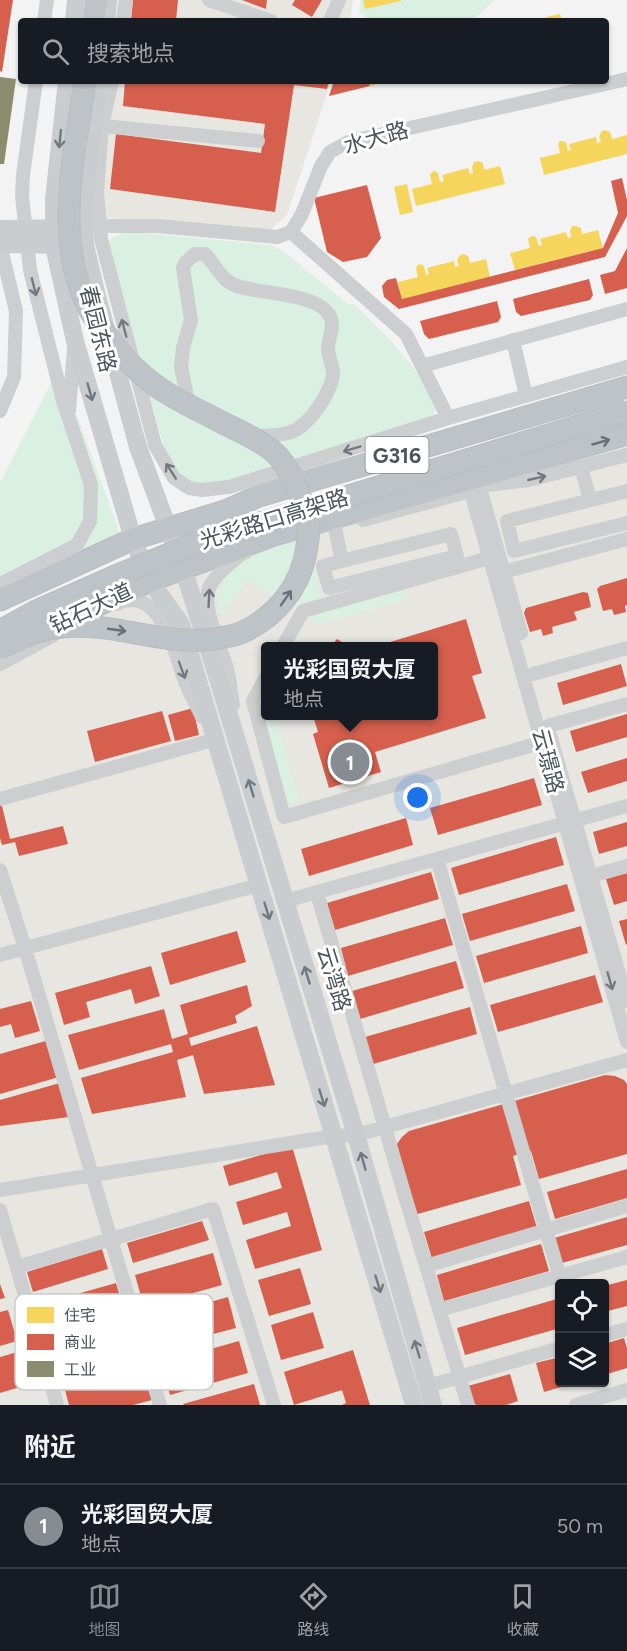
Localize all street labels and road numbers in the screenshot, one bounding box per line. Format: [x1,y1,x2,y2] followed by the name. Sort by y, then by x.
[341,116,411,160] street label: 水大路
[74,283,122,375] street label: 春园东路
[366,437,428,473] road number: G316
[196,484,352,554] street label: 光彩路口高架路
[45,577,137,639] street label: 钻石大道
[526,726,570,796] street label: 云璟路
[311,943,357,1015] street label: 云湾路

